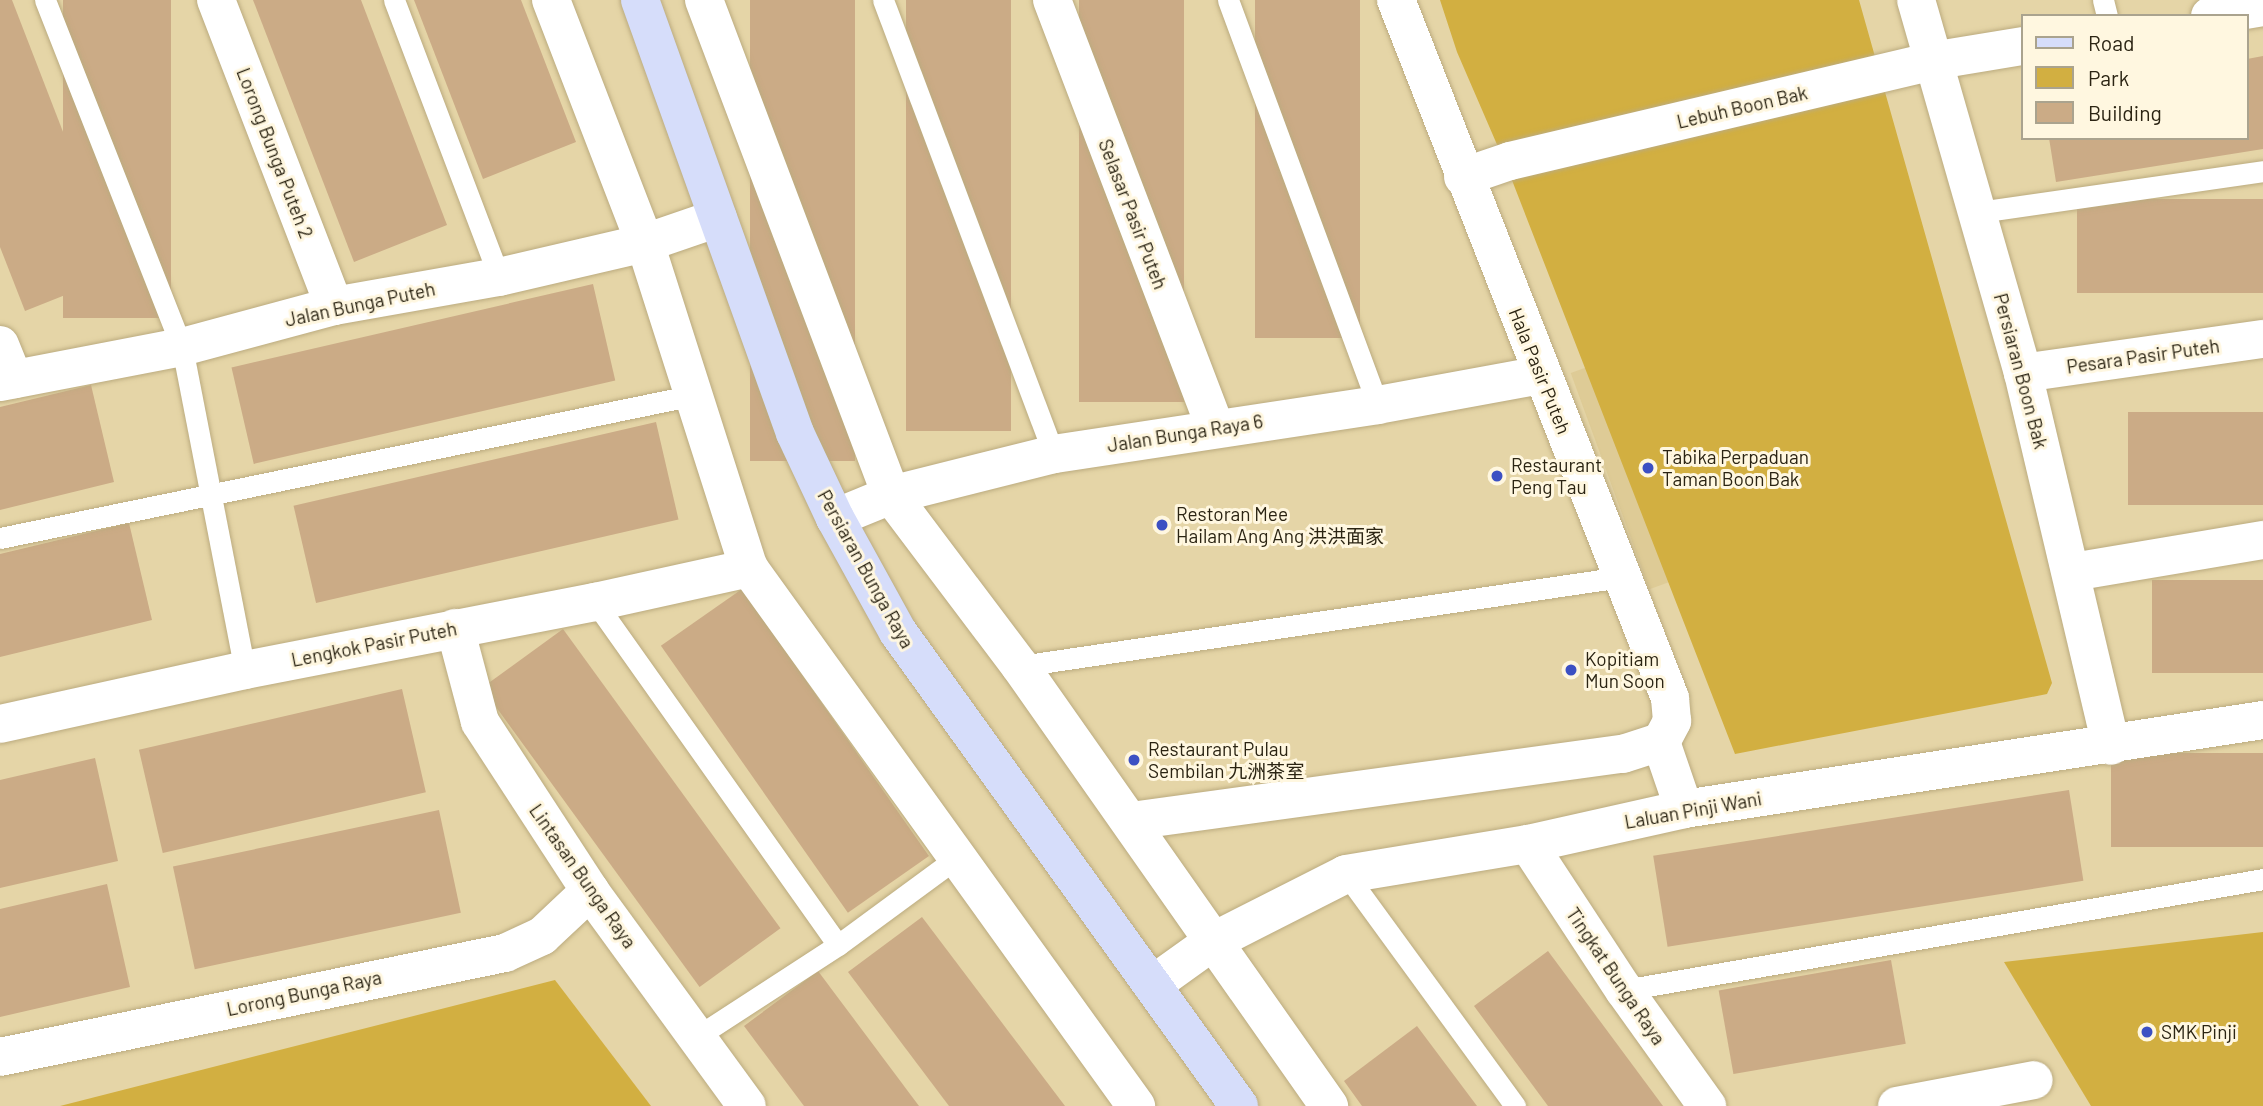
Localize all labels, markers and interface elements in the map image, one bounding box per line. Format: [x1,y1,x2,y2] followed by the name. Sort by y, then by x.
[2022,14,2249,140] legend
[2088,30,2134,55] text: Road
[232,65,318,241] street label: Lorong Bunga Puteh 2
[2088,65,2129,90] text: Park
[1675,81,1809,133] street label: Lebuh Boon Bak
[2088,100,2162,125] text: Building
[1094,136,1172,292] street label: Selasar Pasir Puteh
[283,277,437,331] street label: Jalan Bunga Puteh
[1989,291,2053,451] street label: Persiaran Boon Bak
[1504,305,1576,437] street label: Hala Pasir Puteh
[2065,334,2221,378] street label: Pesara Pasir Puteh
[1105,409,1265,457] street label: Jalan Bunga Raya 6
[1662,446,1809,490] place label: Tabika Perpaduan Taman Boon Bak
[1511,454,1602,498] place label: Restaurant Peng Tau
[1640,460,1656,476] marker: Tabika Perpaduan Taman Boon Bak
[1489,468,1505,484] marker: Restaurant Peng Tau
[813,486,919,652] street label: Persiaran Bunga Raya
[1176,503,1384,547] place label: Restoran Mee Hailam Ang Ang 洪洪面家
[1154,517,1170,533] marker: Restoran Mee Hailam Ang Ang 洪洪面家
[289,617,459,671] street label: Lengkok Pasir Puteh
[1585,648,1665,692] place label: Kopitiam Mun Soon
[1563,662,1579,678] marker: Kopitiam Mun Soon
[1148,738,1304,782] place label: Restaurant Pulau Sembilan 九洲茶室
[1126,752,1142,768] marker: Restaurant Pulau Sembilan 九洲茶室
[1623,787,1763,833] street label: Laluan Pinji Wani
[525,800,641,952] street label: Lintasan Bunga Raya
[1562,903,1670,1049] street label: Tingkat Bunga Raya
[224,965,384,1021] street label: Lorong Bunga Raya
[2161,1021,2237,1043] place label: SMK Pinji
[2139,1024,2155,1040] marker: SMK Pinji

